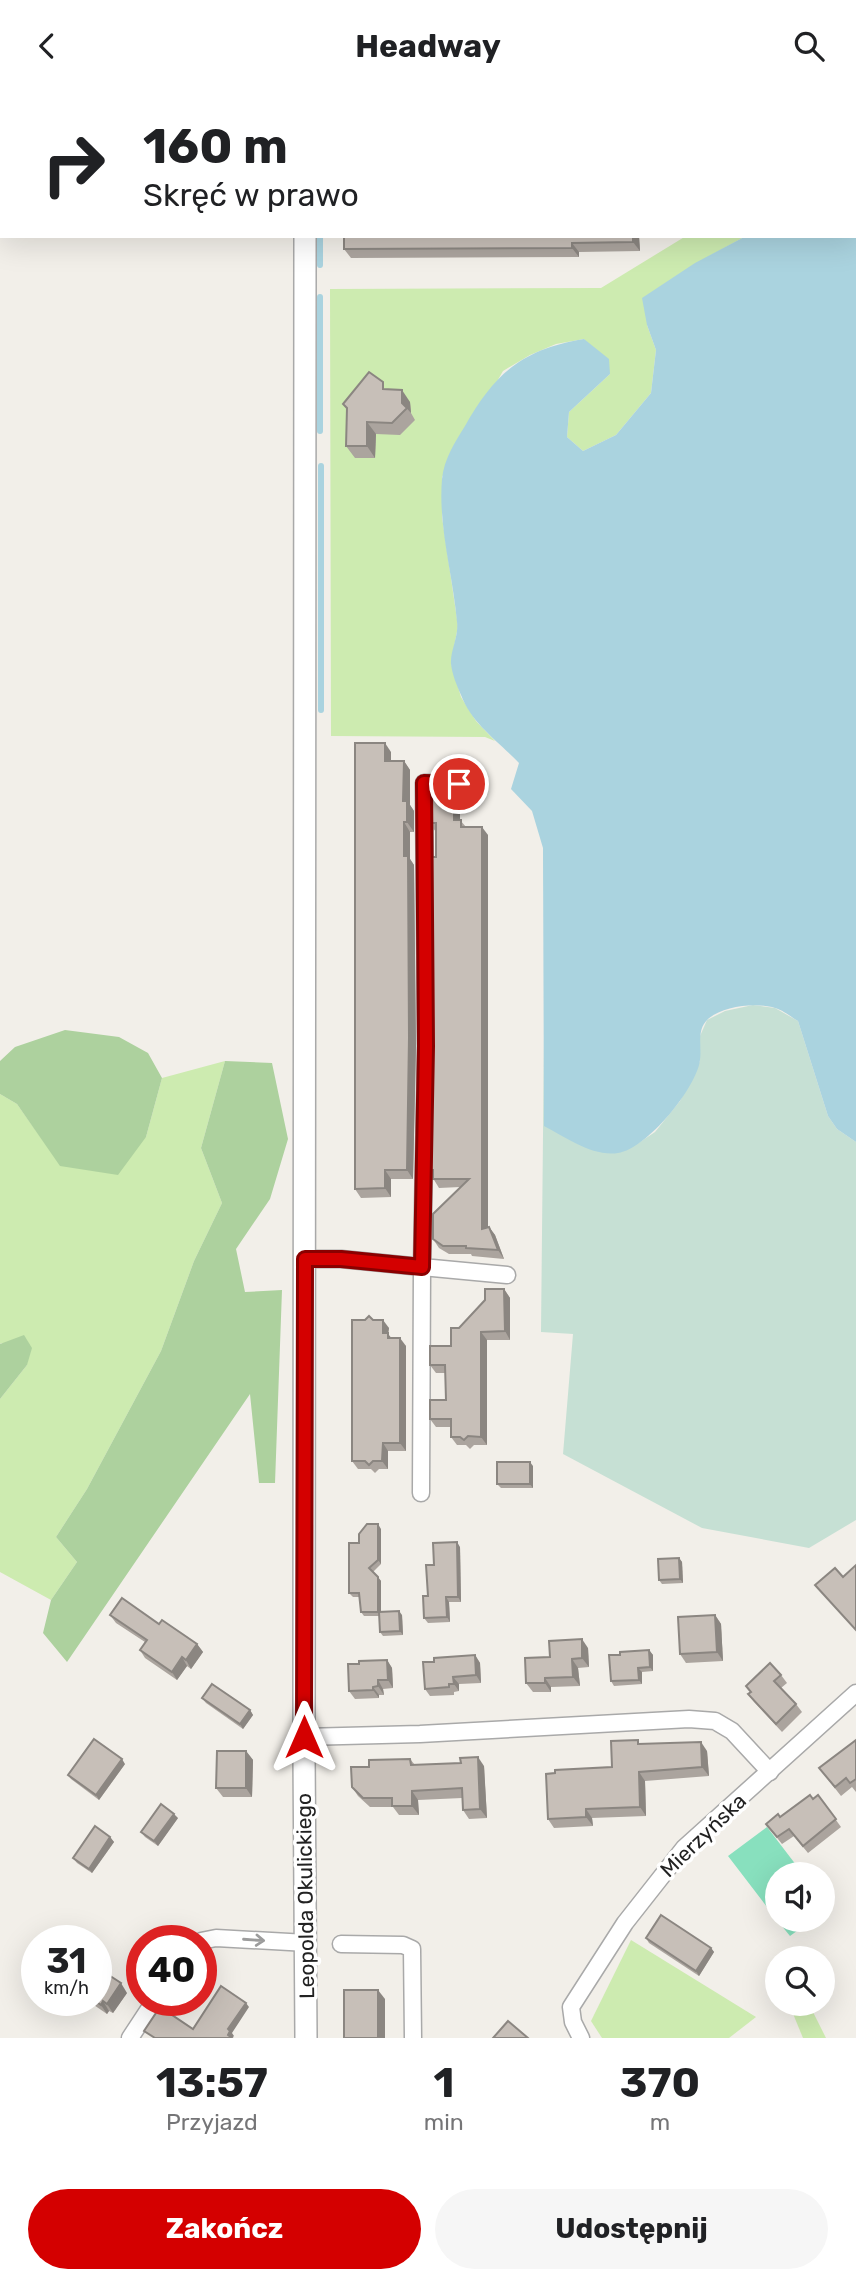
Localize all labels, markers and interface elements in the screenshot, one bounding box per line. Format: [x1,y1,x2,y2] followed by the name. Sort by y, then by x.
[28,27,66,65] icon: back
[355,27,501,65] text: Headway
[790,27,828,65] icon: search
[143,117,288,175] text: 160 m
[28,119,119,210] icon: right
[143,176,359,214] text: Skręć w prawo
[429,754,489,814] pin
[440,765,478,803] icon: arrive
[267,1700,341,1774] position arrow
[655,1788,751,1882] street label: Mierzyńska
[291,1793,319,1999] street label: Leopolda Okulickiego
[765,1862,835,2016] map controls
[765,1862,835,1932] button: sound
[126,1925,217,2016] speed limit sign: 40
[242,1934,265,1947] one-way arrow
[47,1940,86,1982] text: 31
[765,1946,835,2016] button: search
[44,1977,89,1999] text: km/h
[156,2058,268,2108] text: 13:57
[433,2058,454,2108] text: 1
[620,2058,700,2108] text: 370
[166,2108,258,2136] text: Przyjazd
[424,2108,464,2136] text: min
[650,2108,670,2136] text: m
[28,2189,421,2269] button: Zakończ
[435,2189,828,2269] button: Udostępnij

